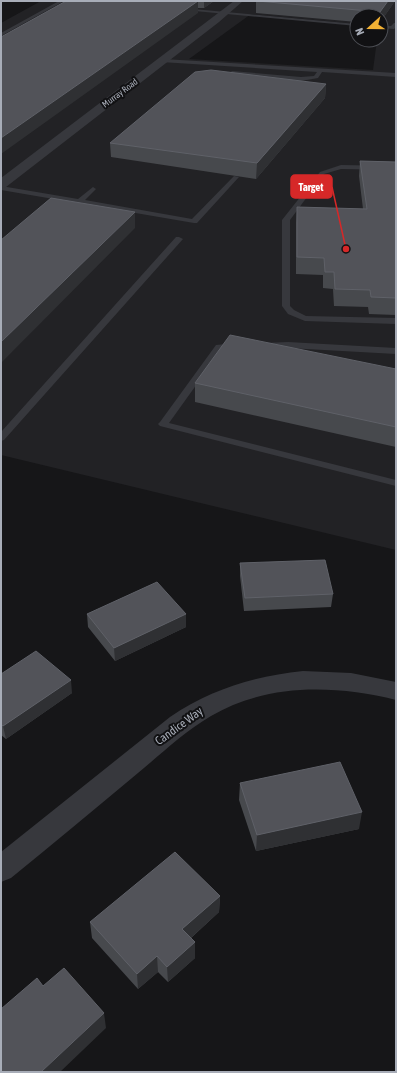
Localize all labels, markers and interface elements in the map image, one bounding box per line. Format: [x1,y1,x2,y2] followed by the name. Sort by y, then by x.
[349,8,389,48] north arrow
[353,26,366,37] text: N
[100,76,140,110] street label: Murray Road
[291,175,332,198] callout: Target
[299,181,324,193] text: Target
[152,704,206,748] street label: Candice Way

